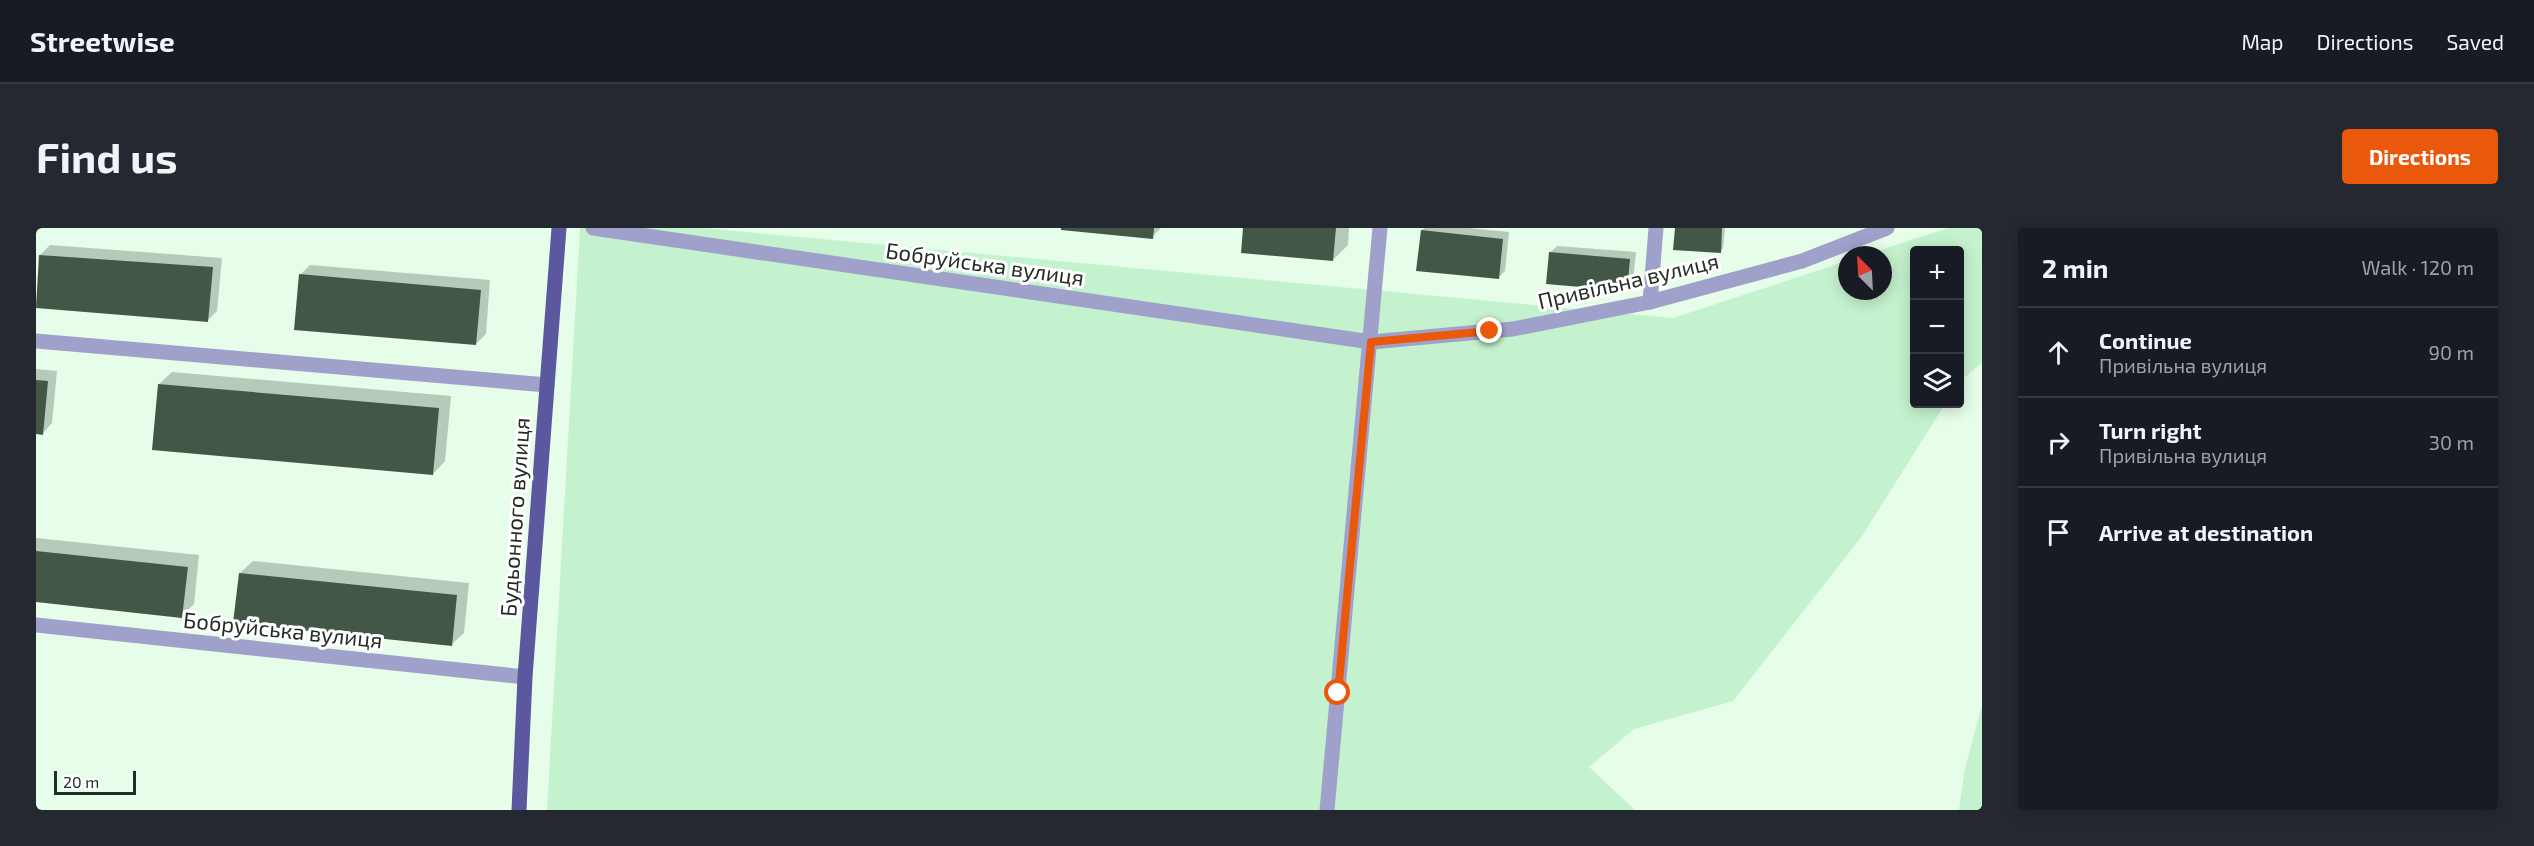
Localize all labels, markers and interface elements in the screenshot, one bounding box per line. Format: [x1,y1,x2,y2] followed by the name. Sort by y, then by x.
[30,24,175,58] text: Streetwise
[2241,29,2284,54] text: Map
[2317,29,2413,54] text: Directions
[2446,29,2504,54] text: Saved
[2342,129,2498,184] button: Directions
[36,131,178,181] text: Find us
[884,236,1086,291] street label: Бобруйська вулиця
[1838,246,1892,300] north arrow
[1910,246,1964,408] map controls
[1910,246,1964,300] button: +
[1535,247,1721,314] street label: Привільна вулиця
[2042,252,2108,283] text: 2 min
[2362,255,2474,279] text: Walk · 120 m
[1910,300,1964,354] button: −
[1476,317,1502,343] route end
[2099,327,2192,353] text: Continue
[2042,336,2075,369] icon: ahead
[2429,340,2474,364] text: 90 m
[2099,353,2267,377] text: Привільна вулиця
[1910,354,1964,408] button: layers
[494,417,535,618] street label: Будьонного вулиця
[2099,417,2201,443] text: Turn right
[2042,426,2075,459] icon: right
[2429,430,2474,454] text: 30 m
[2099,443,2267,467] text: Привільна вулиця
[2042,516,2075,549] icon: arrive
[2099,519,2313,545] text: Arrive at destination
[182,606,384,653] street label: Бобруйська вулиця
[1324,679,1350,705] route start
[54,768,136,796] scale bar
[63,772,99,791] text: 20 m

